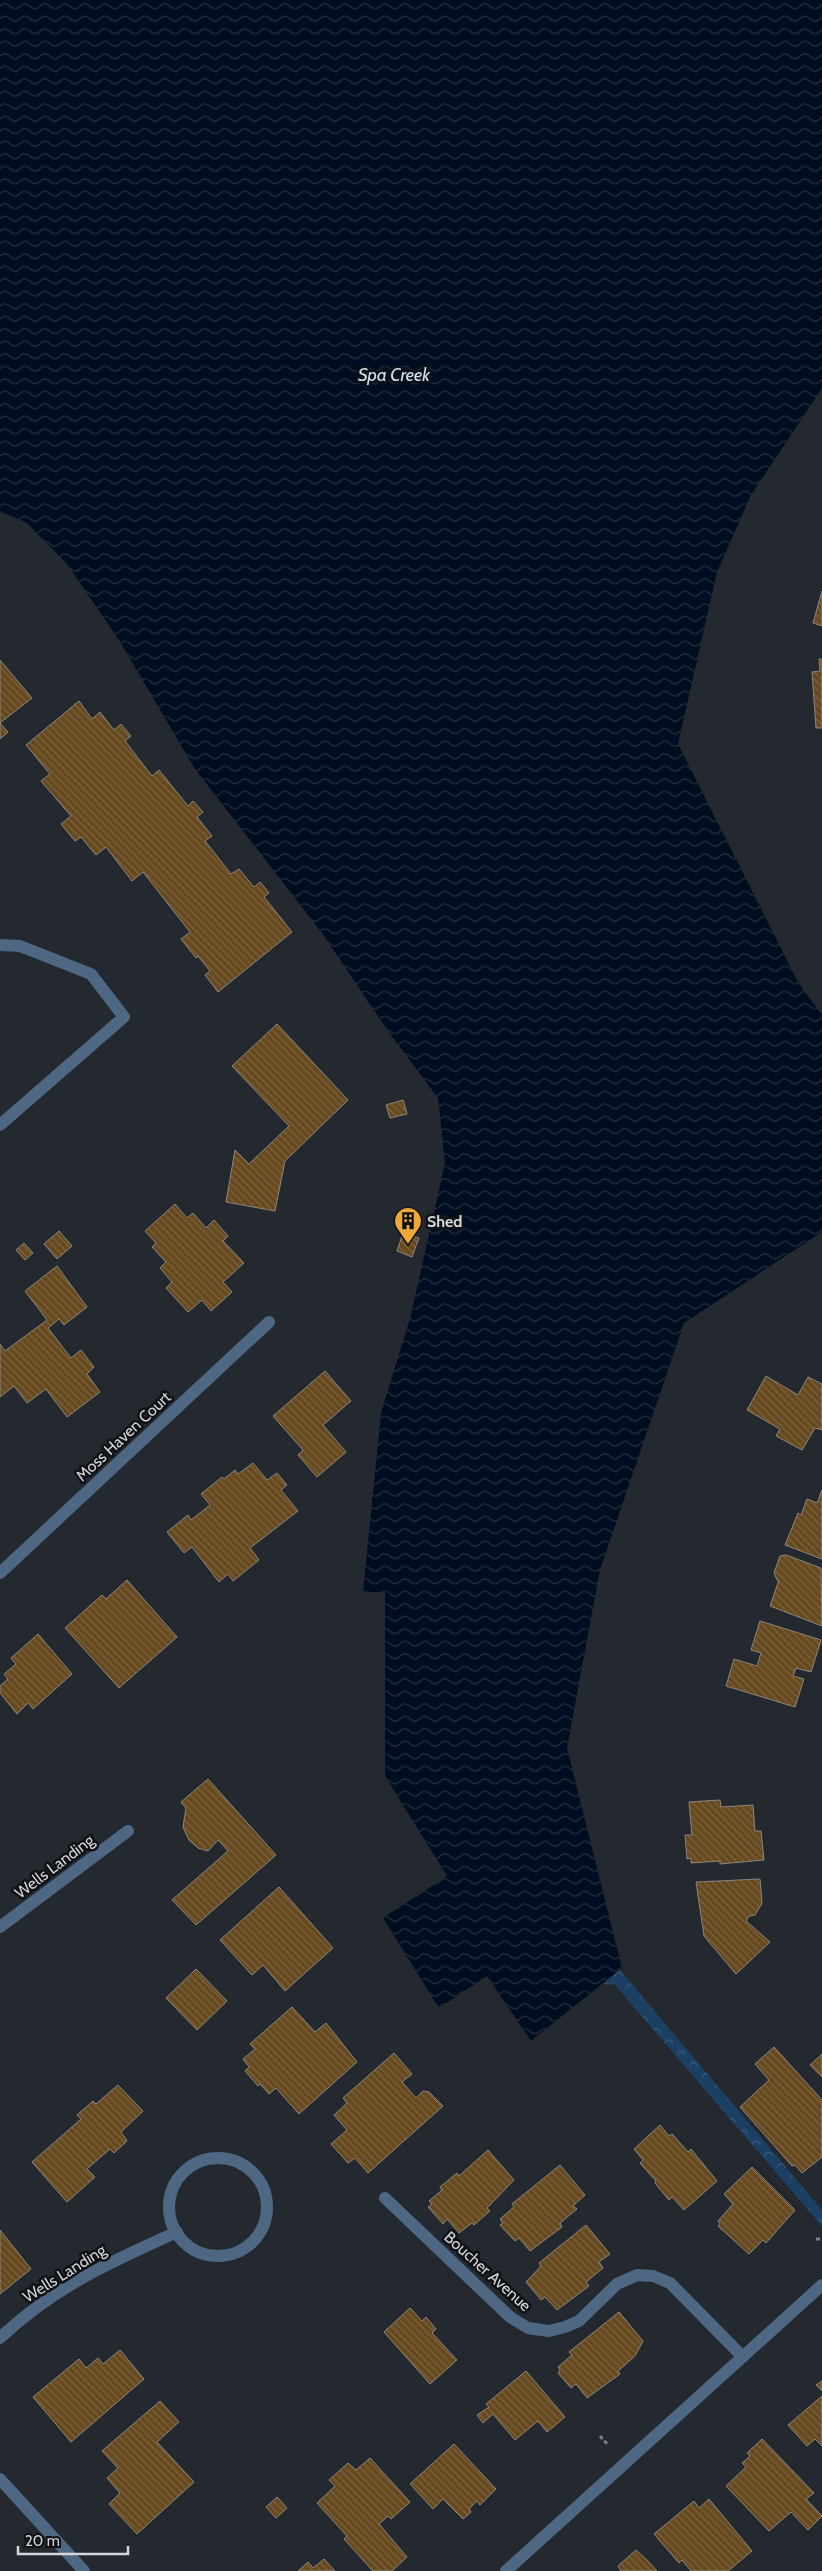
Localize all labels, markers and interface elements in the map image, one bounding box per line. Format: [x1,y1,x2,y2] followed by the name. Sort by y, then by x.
[358,364,431,386] water label: Spa Creek
[393,1206,423,1245] building icon: Shed
[427,1212,462,1231] place label: Shed
[72,1387,175,1485] street label: Moss Haven Court
[11,1830,98,1902] street label: Wells Landing
[440,2227,535,2315] street label: Boucher Avenue
[19,2240,110,2306] street label: Wells Landing
[18,2524,128,2556] scale bar
[25,2532,60,2550] text: 20 m

